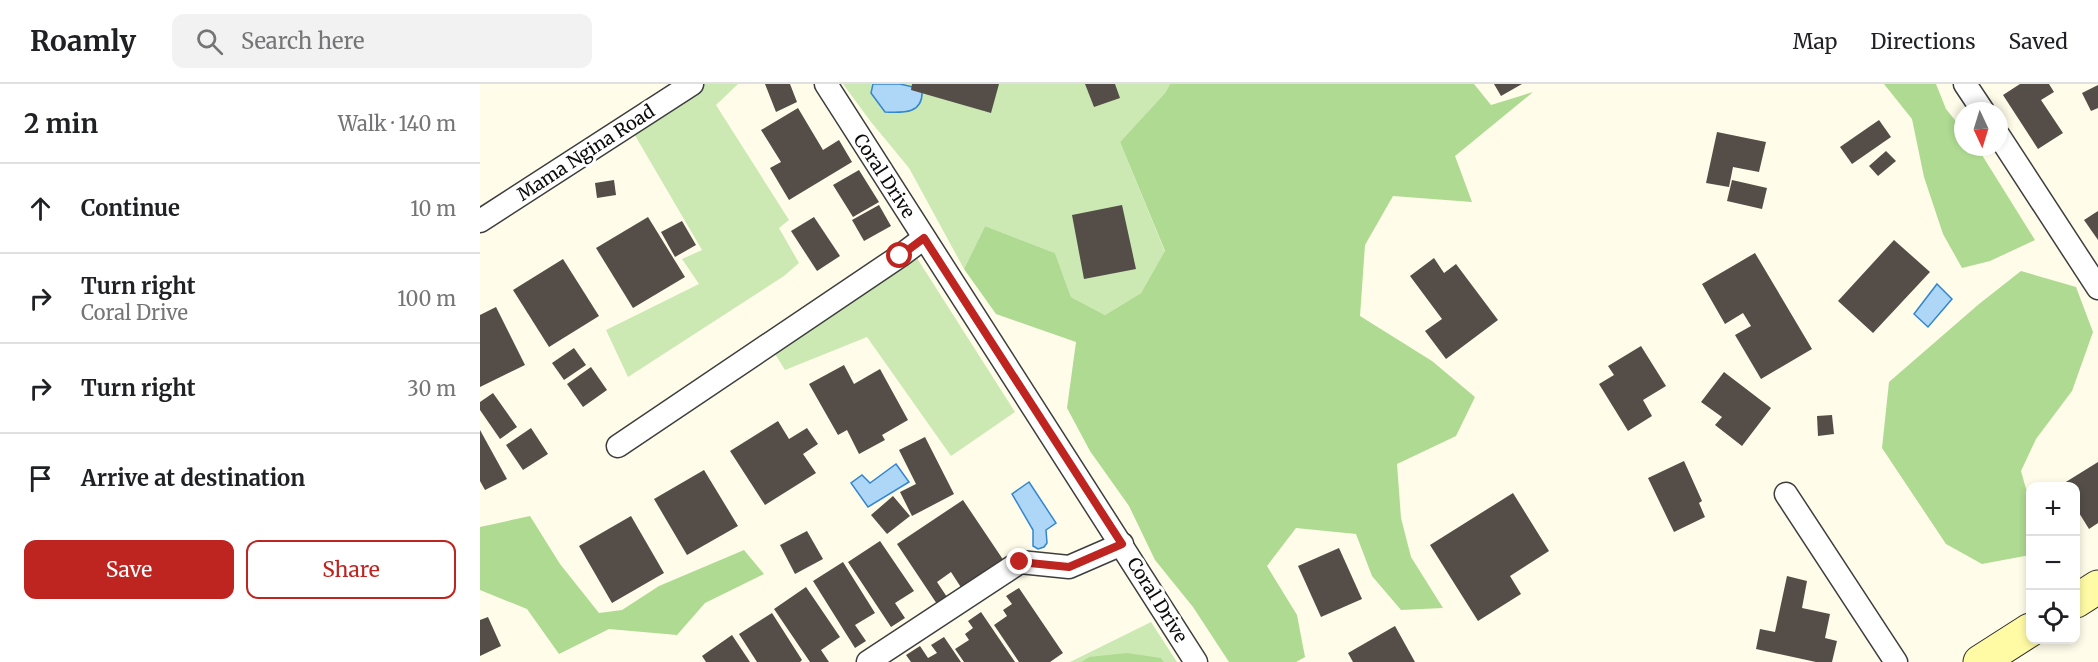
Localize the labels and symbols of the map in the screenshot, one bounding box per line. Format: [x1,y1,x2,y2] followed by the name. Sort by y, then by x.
[513,99,659,206] street label: Mama Ngina Road
[1954,102,2008,156] north arrow
[849,129,920,222] street label: Coral Drive
[886,242,912,268] route start
[1006,548,1032,574] route end
[1122,553,1193,647] street label: Coral Drive

